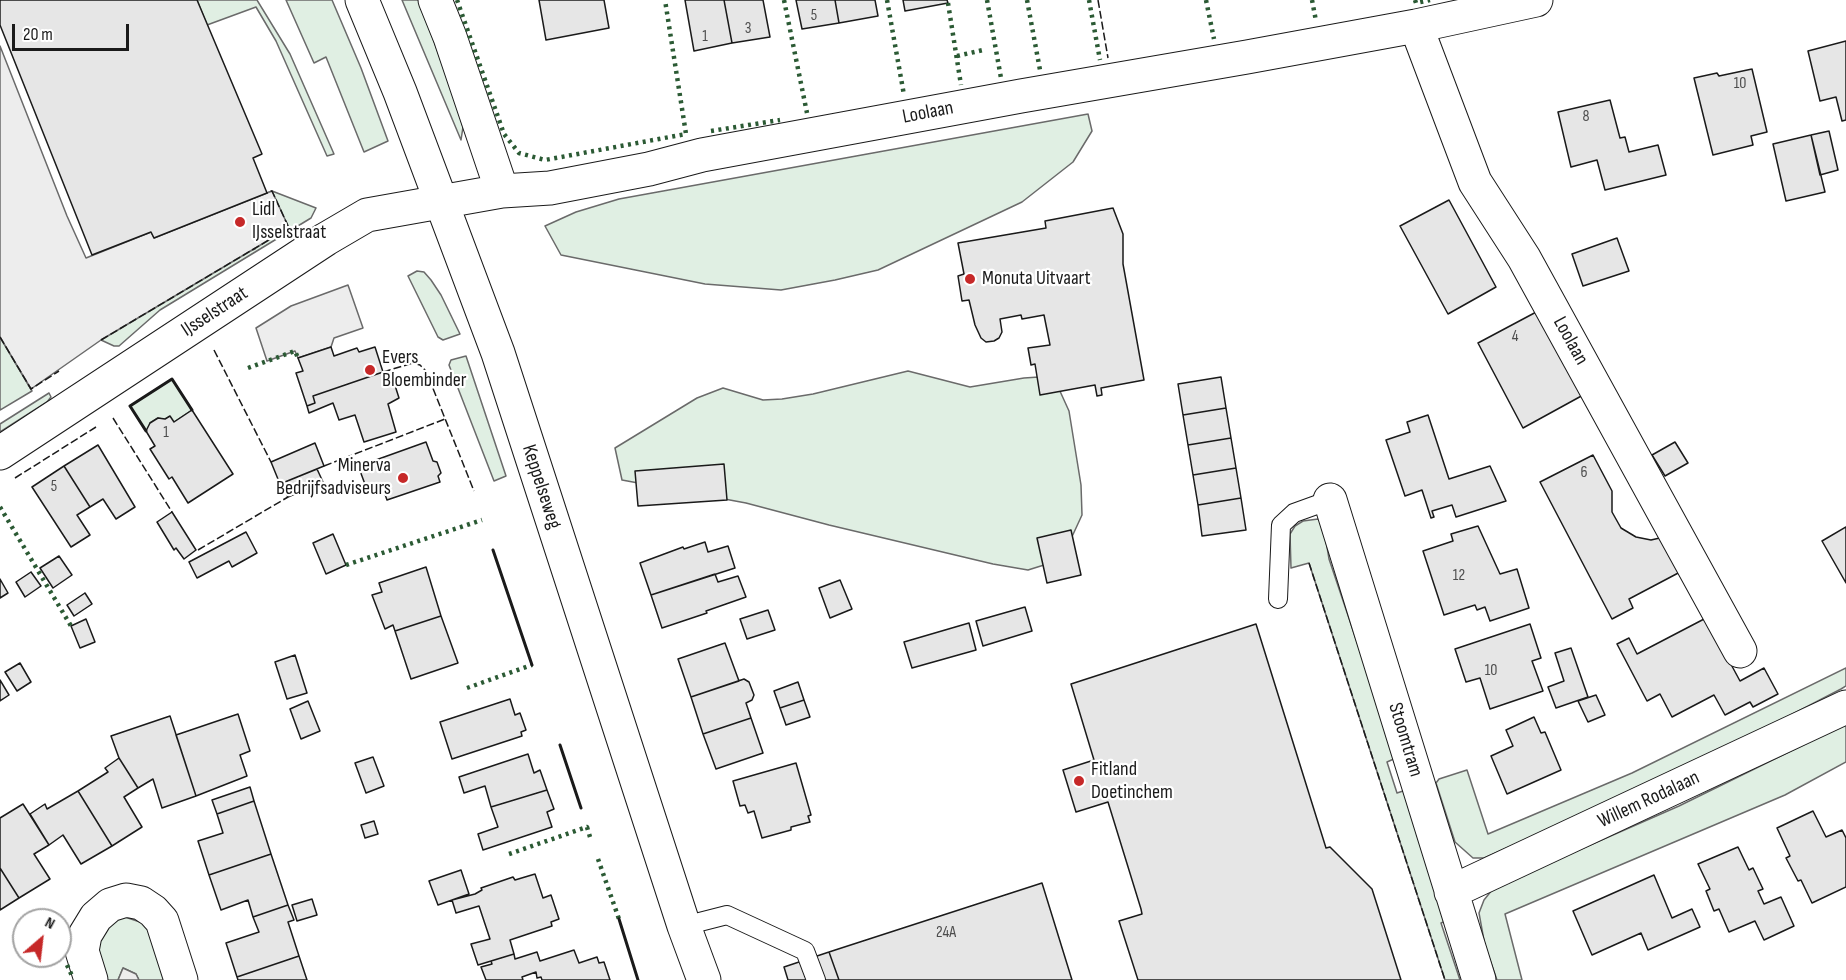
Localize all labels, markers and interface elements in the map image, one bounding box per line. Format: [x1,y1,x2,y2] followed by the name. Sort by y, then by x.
[811,6,817,26] house number: 5
[15,12,132,50] scale bar
[745,19,751,39] house number: 3
[23,24,53,45] text: 20 m
[702,27,708,47] house number: 1
[1734,74,1746,94] house number: 10
[900,96,956,130] street label: Loolaan
[1582,107,1590,127] house number: 8
[252,198,326,245] place label: Lidl IJsselstraat
[233,215,247,229] marker: Lidl IJsselstraat
[982,267,1091,291] place label: Monuta Uitvaart
[963,272,977,286] marker: Monuta Uitvaart
[177,282,253,342] street label: IJsselstraat
[1547,313,1593,369] street label: Loolaan
[1512,327,1518,347] house number: 4
[382,346,466,393] place label: Evers Bloembinder
[363,363,377,377] marker: Evers Bloembinder
[163,423,169,443] house number: 1
[516,442,566,532] street label: Keppelseweg
[276,454,391,501] place label: Minerva Bedrijfsadviseurs
[1580,463,1588,483] house number: 6
[396,471,410,485] marker: Minerva Bedrijfsadviseurs
[51,477,57,497] house number: 5
[1453,566,1465,586] house number: 12
[1485,661,1497,681] house number: 10
[1382,700,1428,780] street label: Stoomtram
[1091,758,1173,805] place label: Fitland Doetinchem
[1594,766,1704,834] street label: Willem Rodalaan
[1072,774,1086,788] marker: Fitland Doetinchem
[12,908,72,968] north arrow
[42,913,58,934] text: N
[936,923,956,943] house number: 24A

